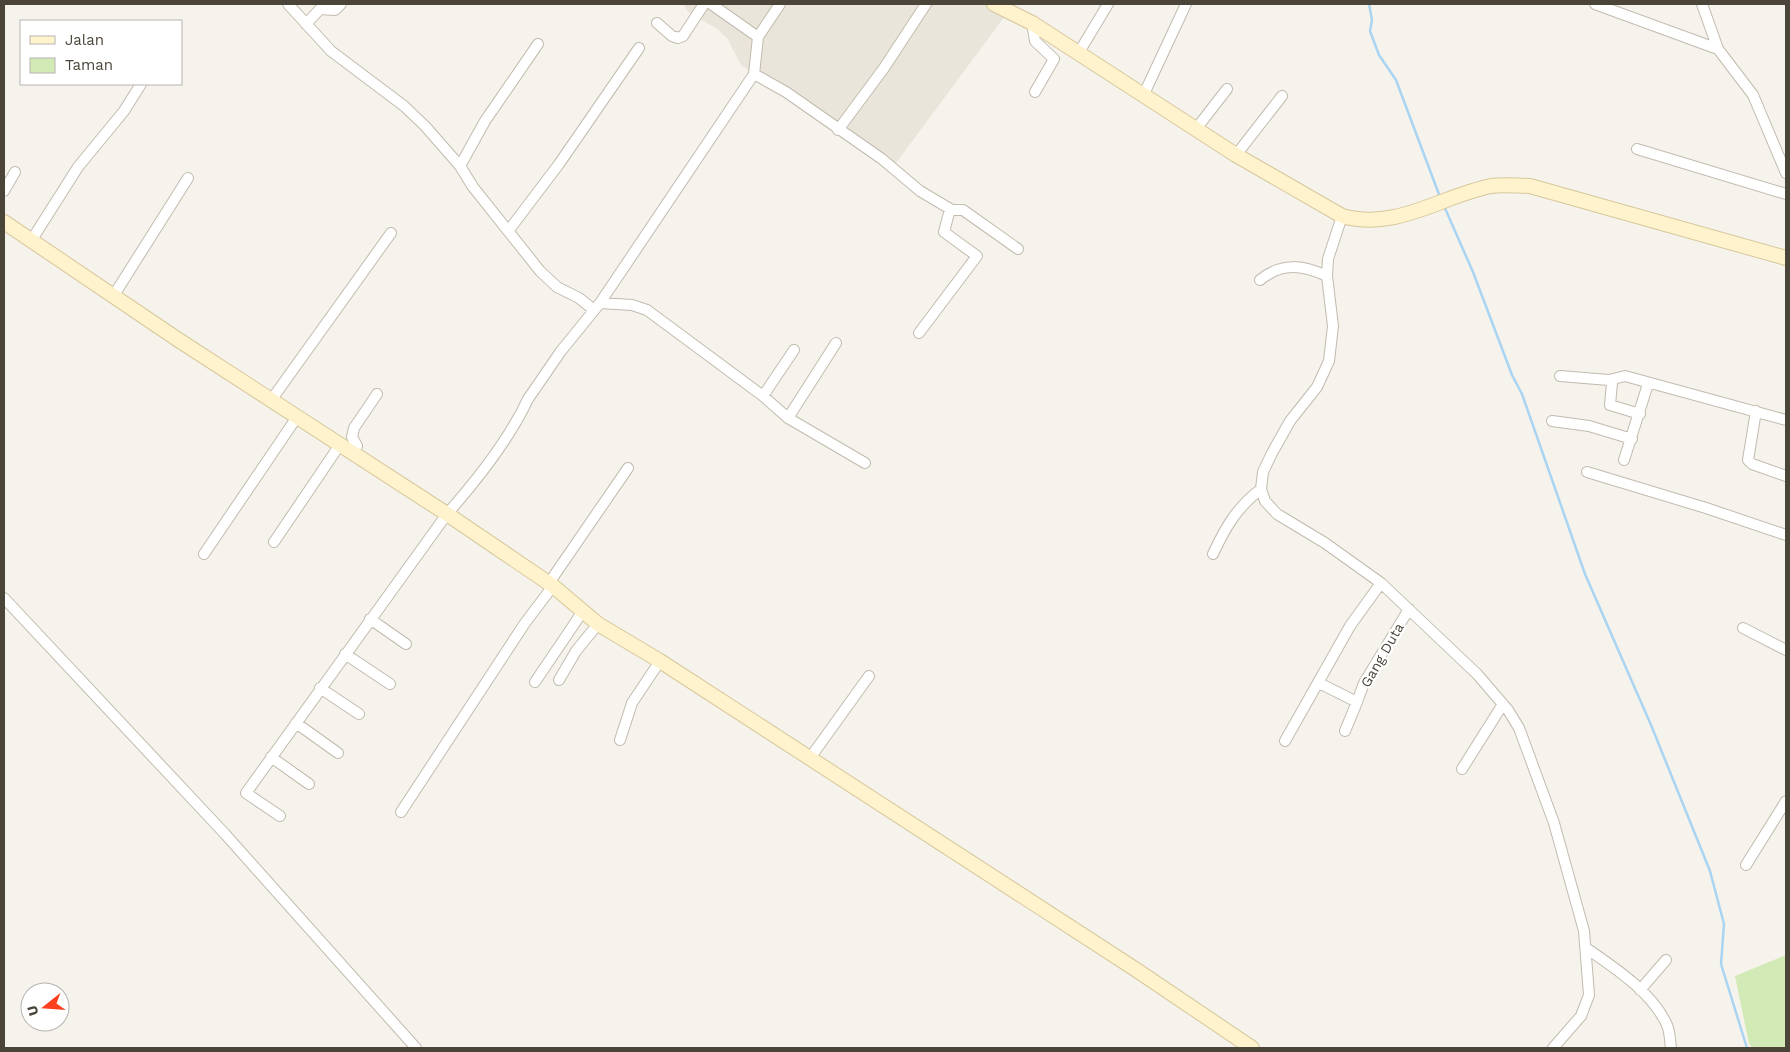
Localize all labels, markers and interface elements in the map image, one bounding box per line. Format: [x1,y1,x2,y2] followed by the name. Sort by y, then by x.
[20,20,182,85] legend
[65,31,104,49] text: Jalan
[65,56,113,74] text: Taman
[1357,620,1407,690] street label: Gang Duta
[20,982,70,1032] north arrow
[23,1004,42,1018] text: U

